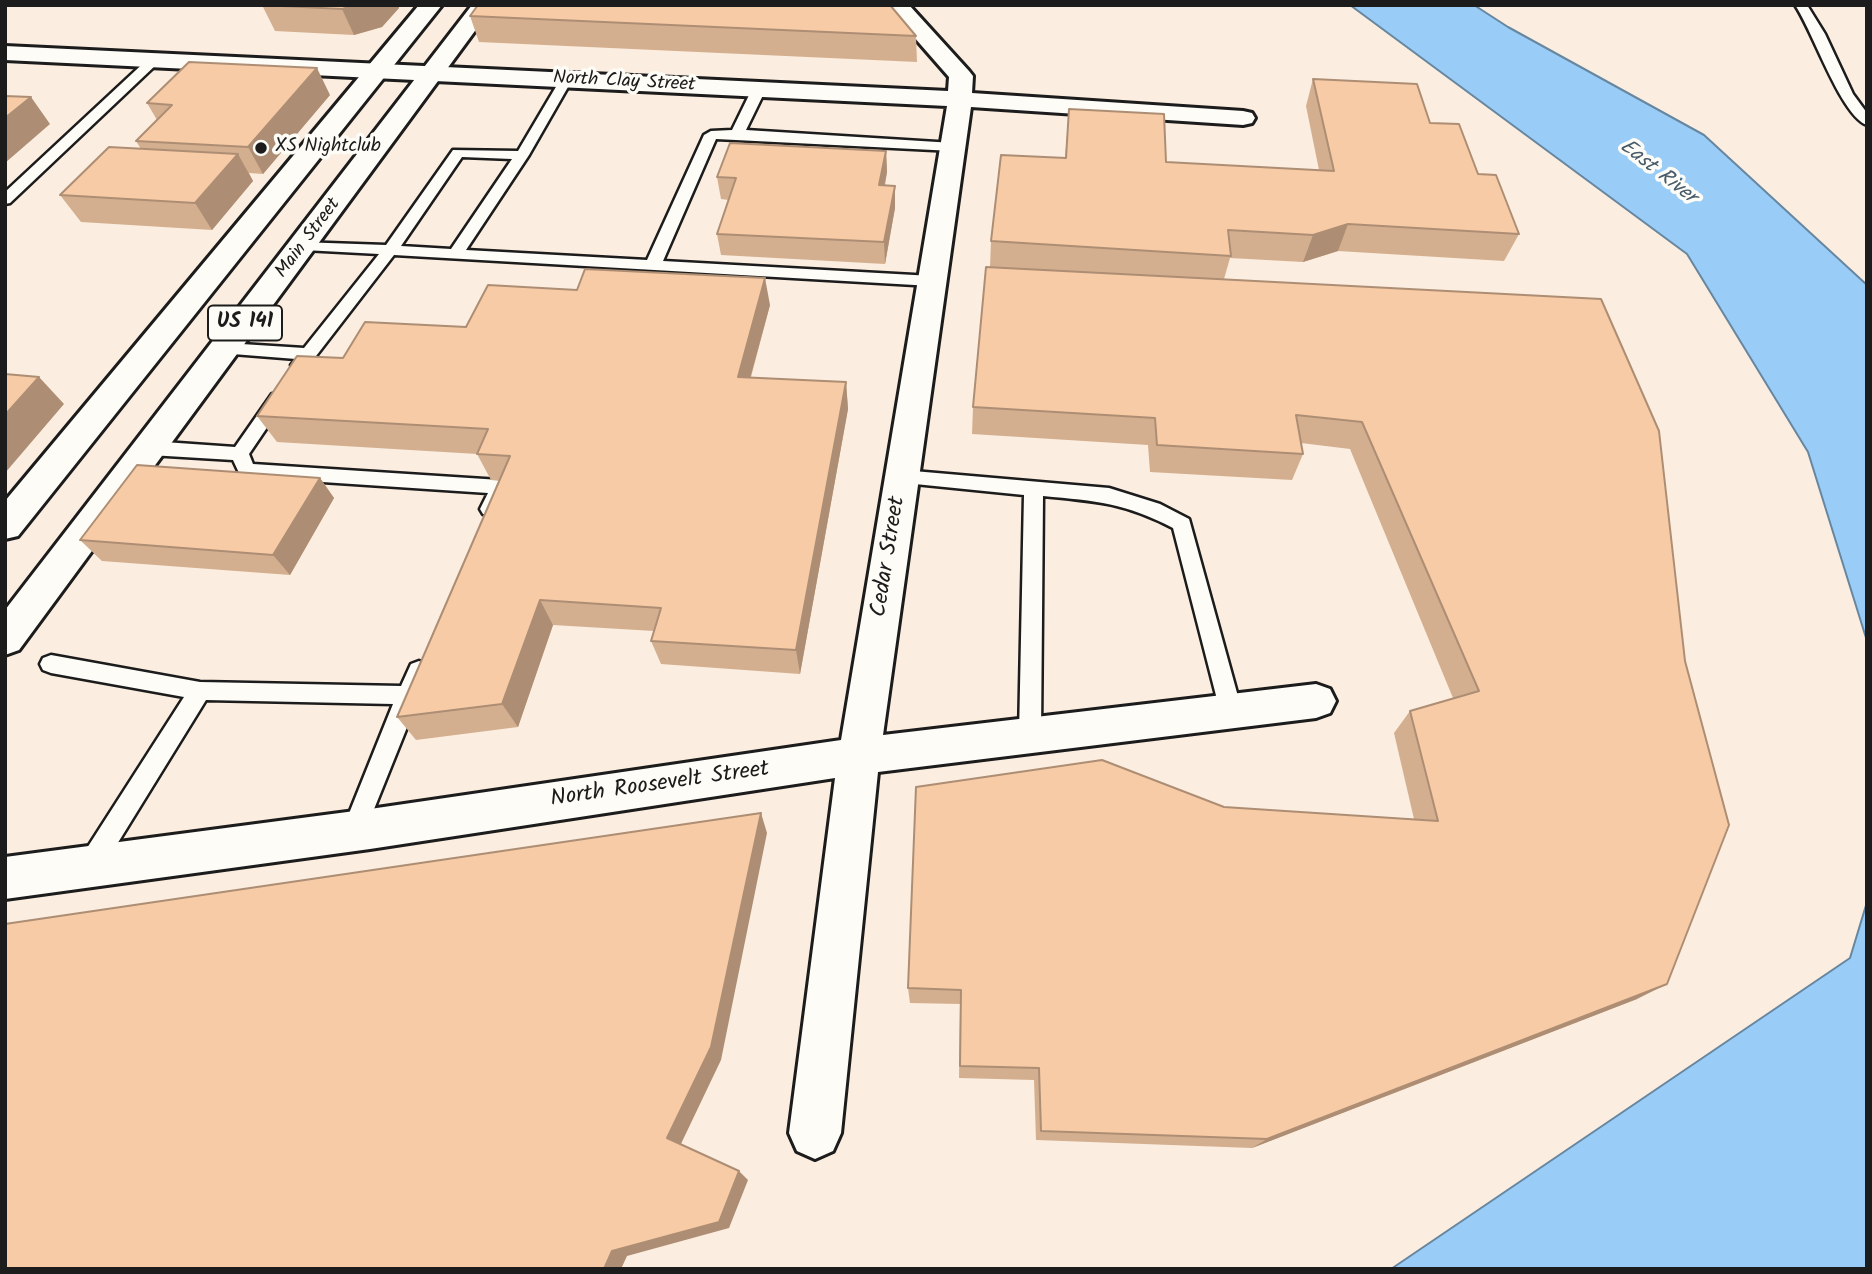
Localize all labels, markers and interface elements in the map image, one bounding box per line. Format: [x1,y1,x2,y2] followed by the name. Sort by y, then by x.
[552,68,696,98] street label: North Clay Street
[1614,135,1700,211] water label: East River
[275,137,381,159] place label: XS Nightclub
[253,140,269,156] marker: XS Nightclub
[272,194,346,284] street label: Main Street
[208,306,282,340] road number: US 141
[867,495,913,619] street label: Cedar Street
[549,757,771,815] street label: North Roosevelt Street

